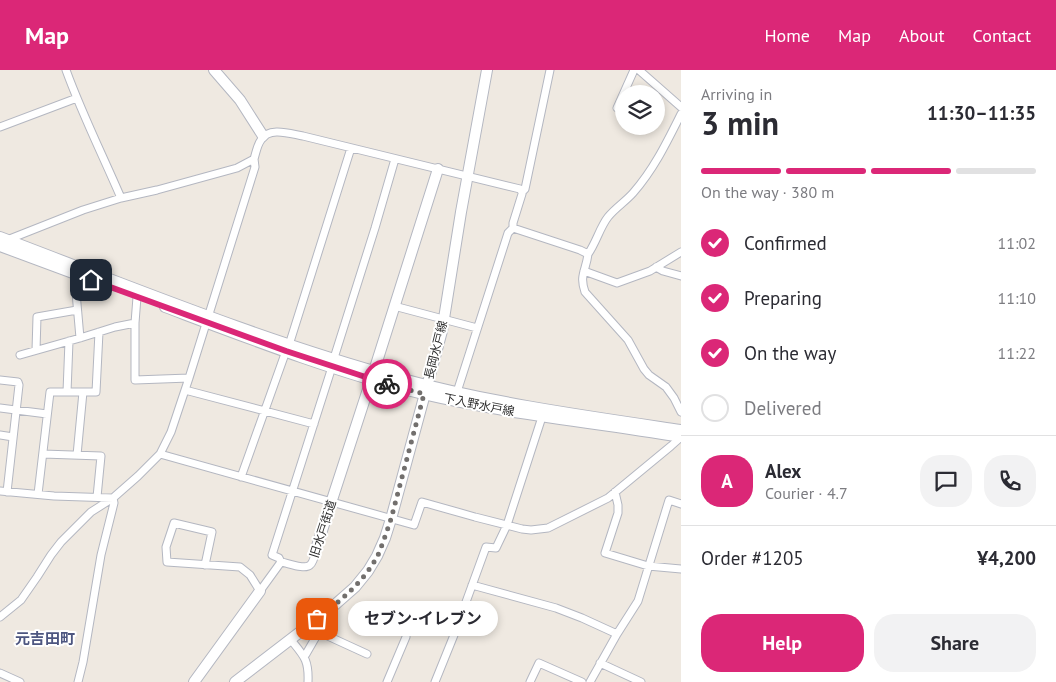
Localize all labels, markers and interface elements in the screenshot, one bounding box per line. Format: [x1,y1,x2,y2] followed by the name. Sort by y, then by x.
[25,20,69,51] text: Map
[764,24,810,47] text: Home
[838,24,871,47] text: Map
[899,24,945,47] text: About
[973,24,1031,47] text: Contact
[701,84,772,104] text: Arriving in
[615,85,665,135] map controls
[615,85,665,135] button: layers
[927,101,1036,125] text: 11:30–11:35
[701,102,779,144] text: 3 min
[701,182,834,202] text: On the way · 380 m
[701,229,729,257] icon: check
[744,231,827,255] text: Confirmed
[998,233,1036,253] text: 11:02
[70,259,112,301] pin
[77,266,105,294] icon: home
[701,284,729,312] icon: check
[744,286,822,310] text: Preparing
[998,288,1036,308] text: 11:10
[421,319,450,381] street label: 長岡水戸線
[701,339,729,367] icon: check
[744,341,836,365] text: On the way
[998,343,1036,363] text: 11:22
[362,359,412,409] courier
[373,370,401,398] icon: bike
[442,390,516,419] street label: 下入野水戸線
[744,396,822,420] text: Delivered
[920,455,972,507] button: chat
[984,455,1036,507] button: phone
[765,459,801,483] text: Alex
[721,469,733,493] text: A
[765,483,848,503] text: Courier · 4.7
[306,498,339,560] street label: 旧水戸街道
[701,546,804,570] text: Order #1205
[977,546,1036,570] text: ¥4,200
[296,598,338,640] pin
[347,602,497,636] callout: セブン-イレブン
[303,605,331,633] icon: bag
[364,608,482,628] text: セブン-イレブン
[701,614,864,672] button: Help
[874,614,1036,672] button: Share
[15,629,75,648] district label: 元吉田町

